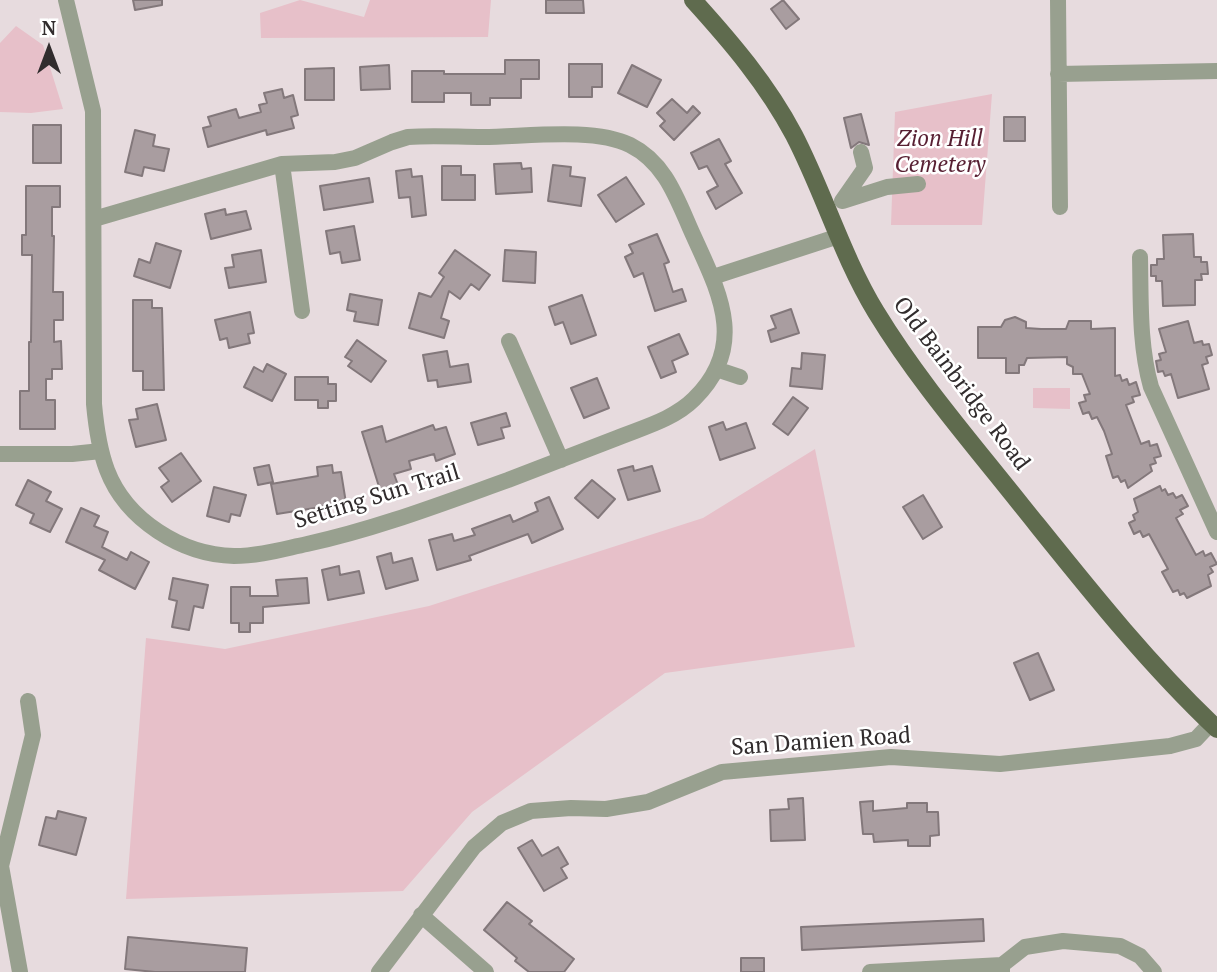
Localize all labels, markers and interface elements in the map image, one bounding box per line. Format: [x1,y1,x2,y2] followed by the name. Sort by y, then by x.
[14,14,84,84] north arrow
[42,15,56,40] text: N
[894,125,986,179] park label: Zion Hill Cemetery
[887,292,1035,476] street label: Old Bainbridge Road
[291,459,463,535] street label: Setting Sun Trail
[730,722,912,762] street label: San Damien Road

